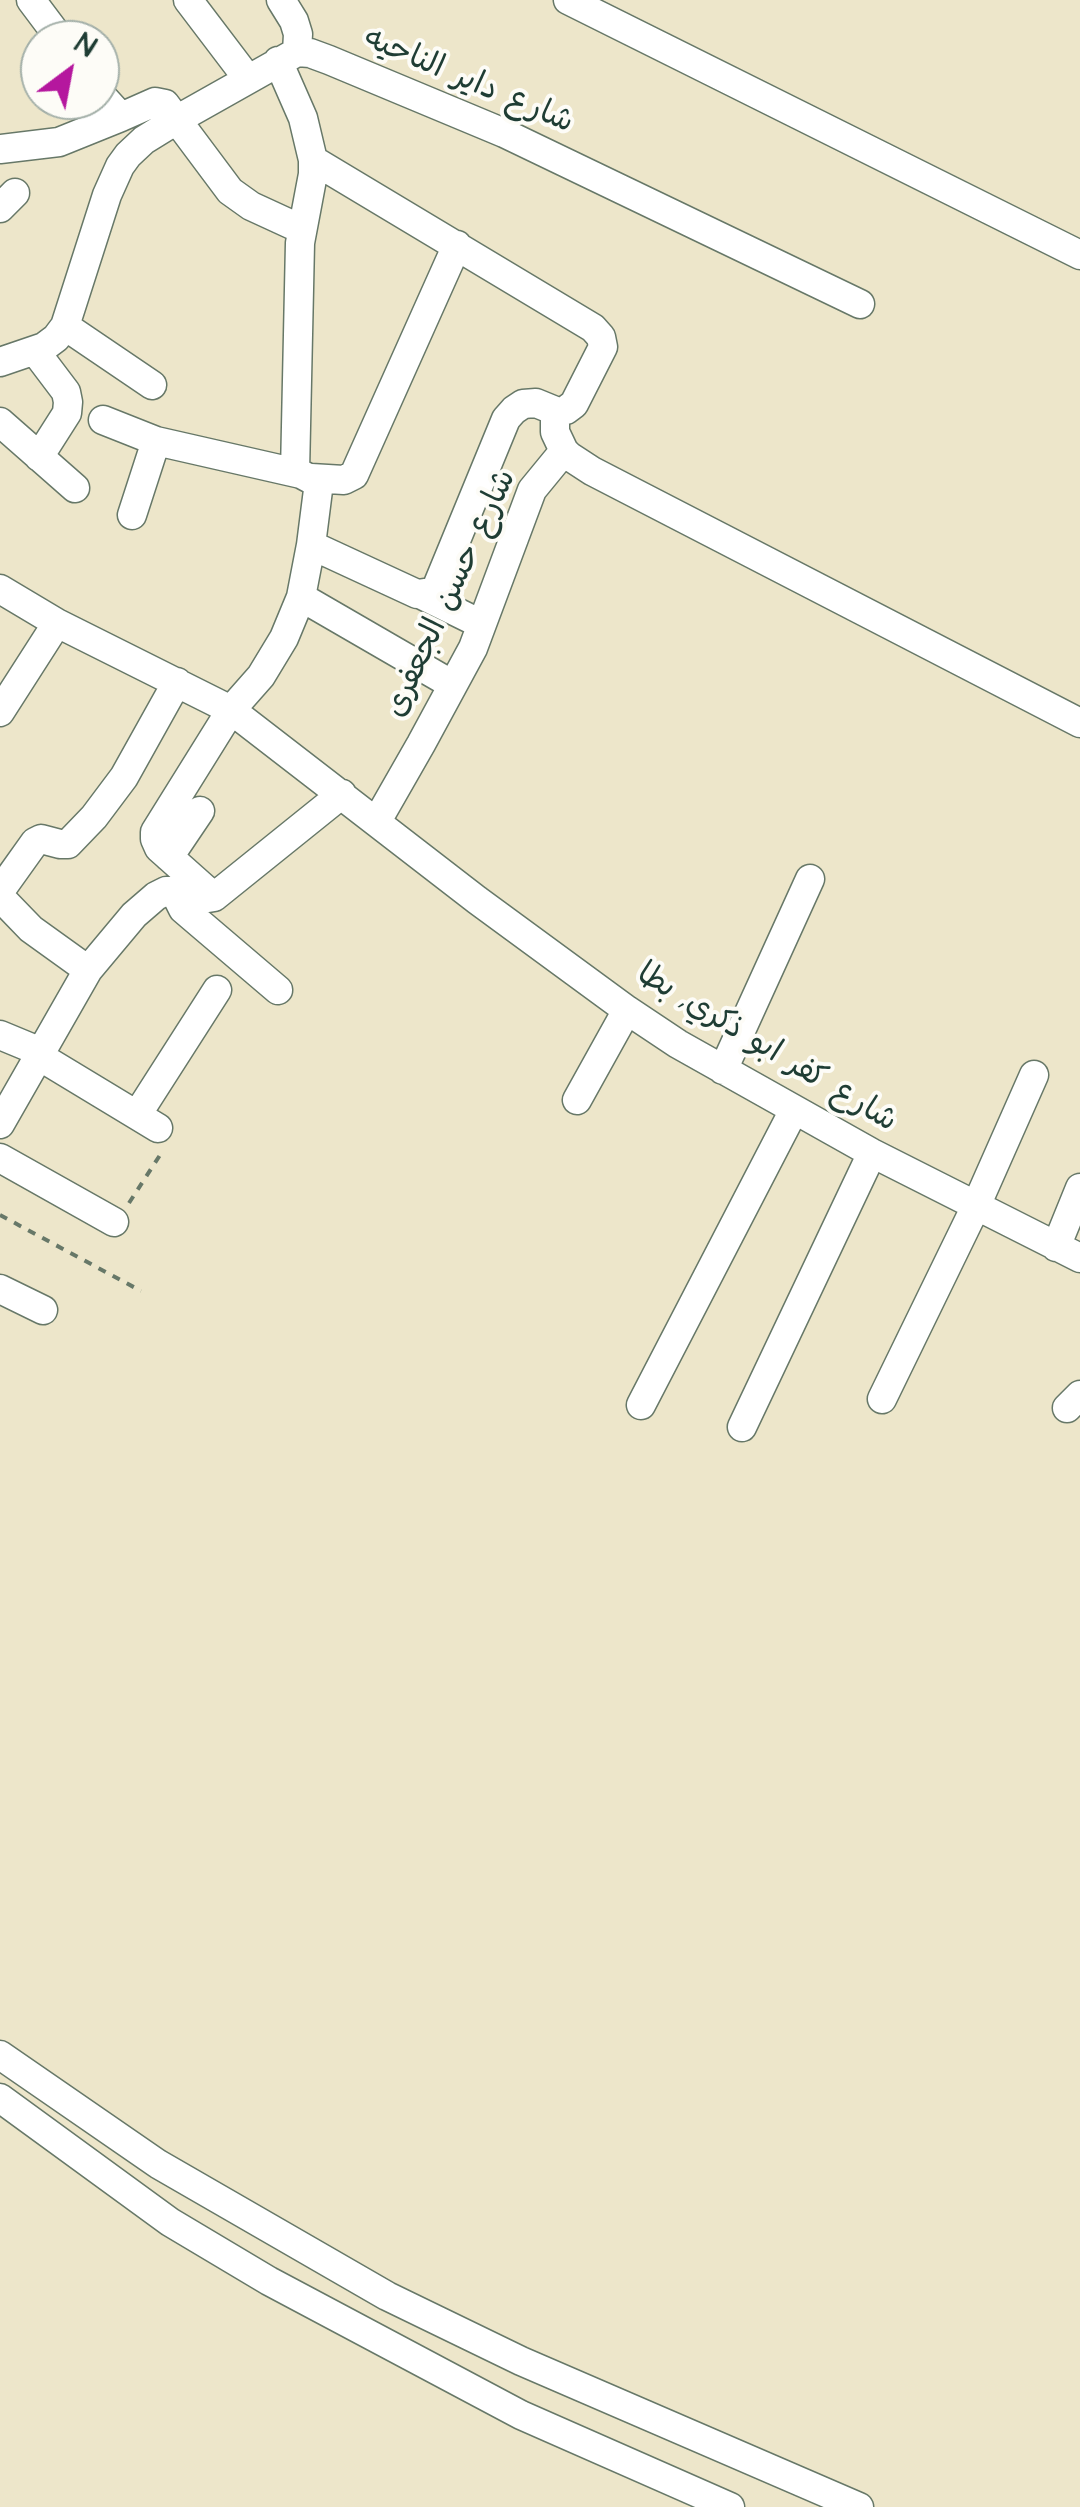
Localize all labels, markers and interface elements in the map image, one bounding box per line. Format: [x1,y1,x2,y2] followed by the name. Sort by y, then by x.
[20,20,120,120] north arrow
[357,21,579,143] street label: شارع داير الناحيه
[67,25,103,67] text: N
[378,464,526,724] street label: شارع حسن الجعفرى
[629,956,903,1142] street label: شارع كفر ابو ذكري, بطا

